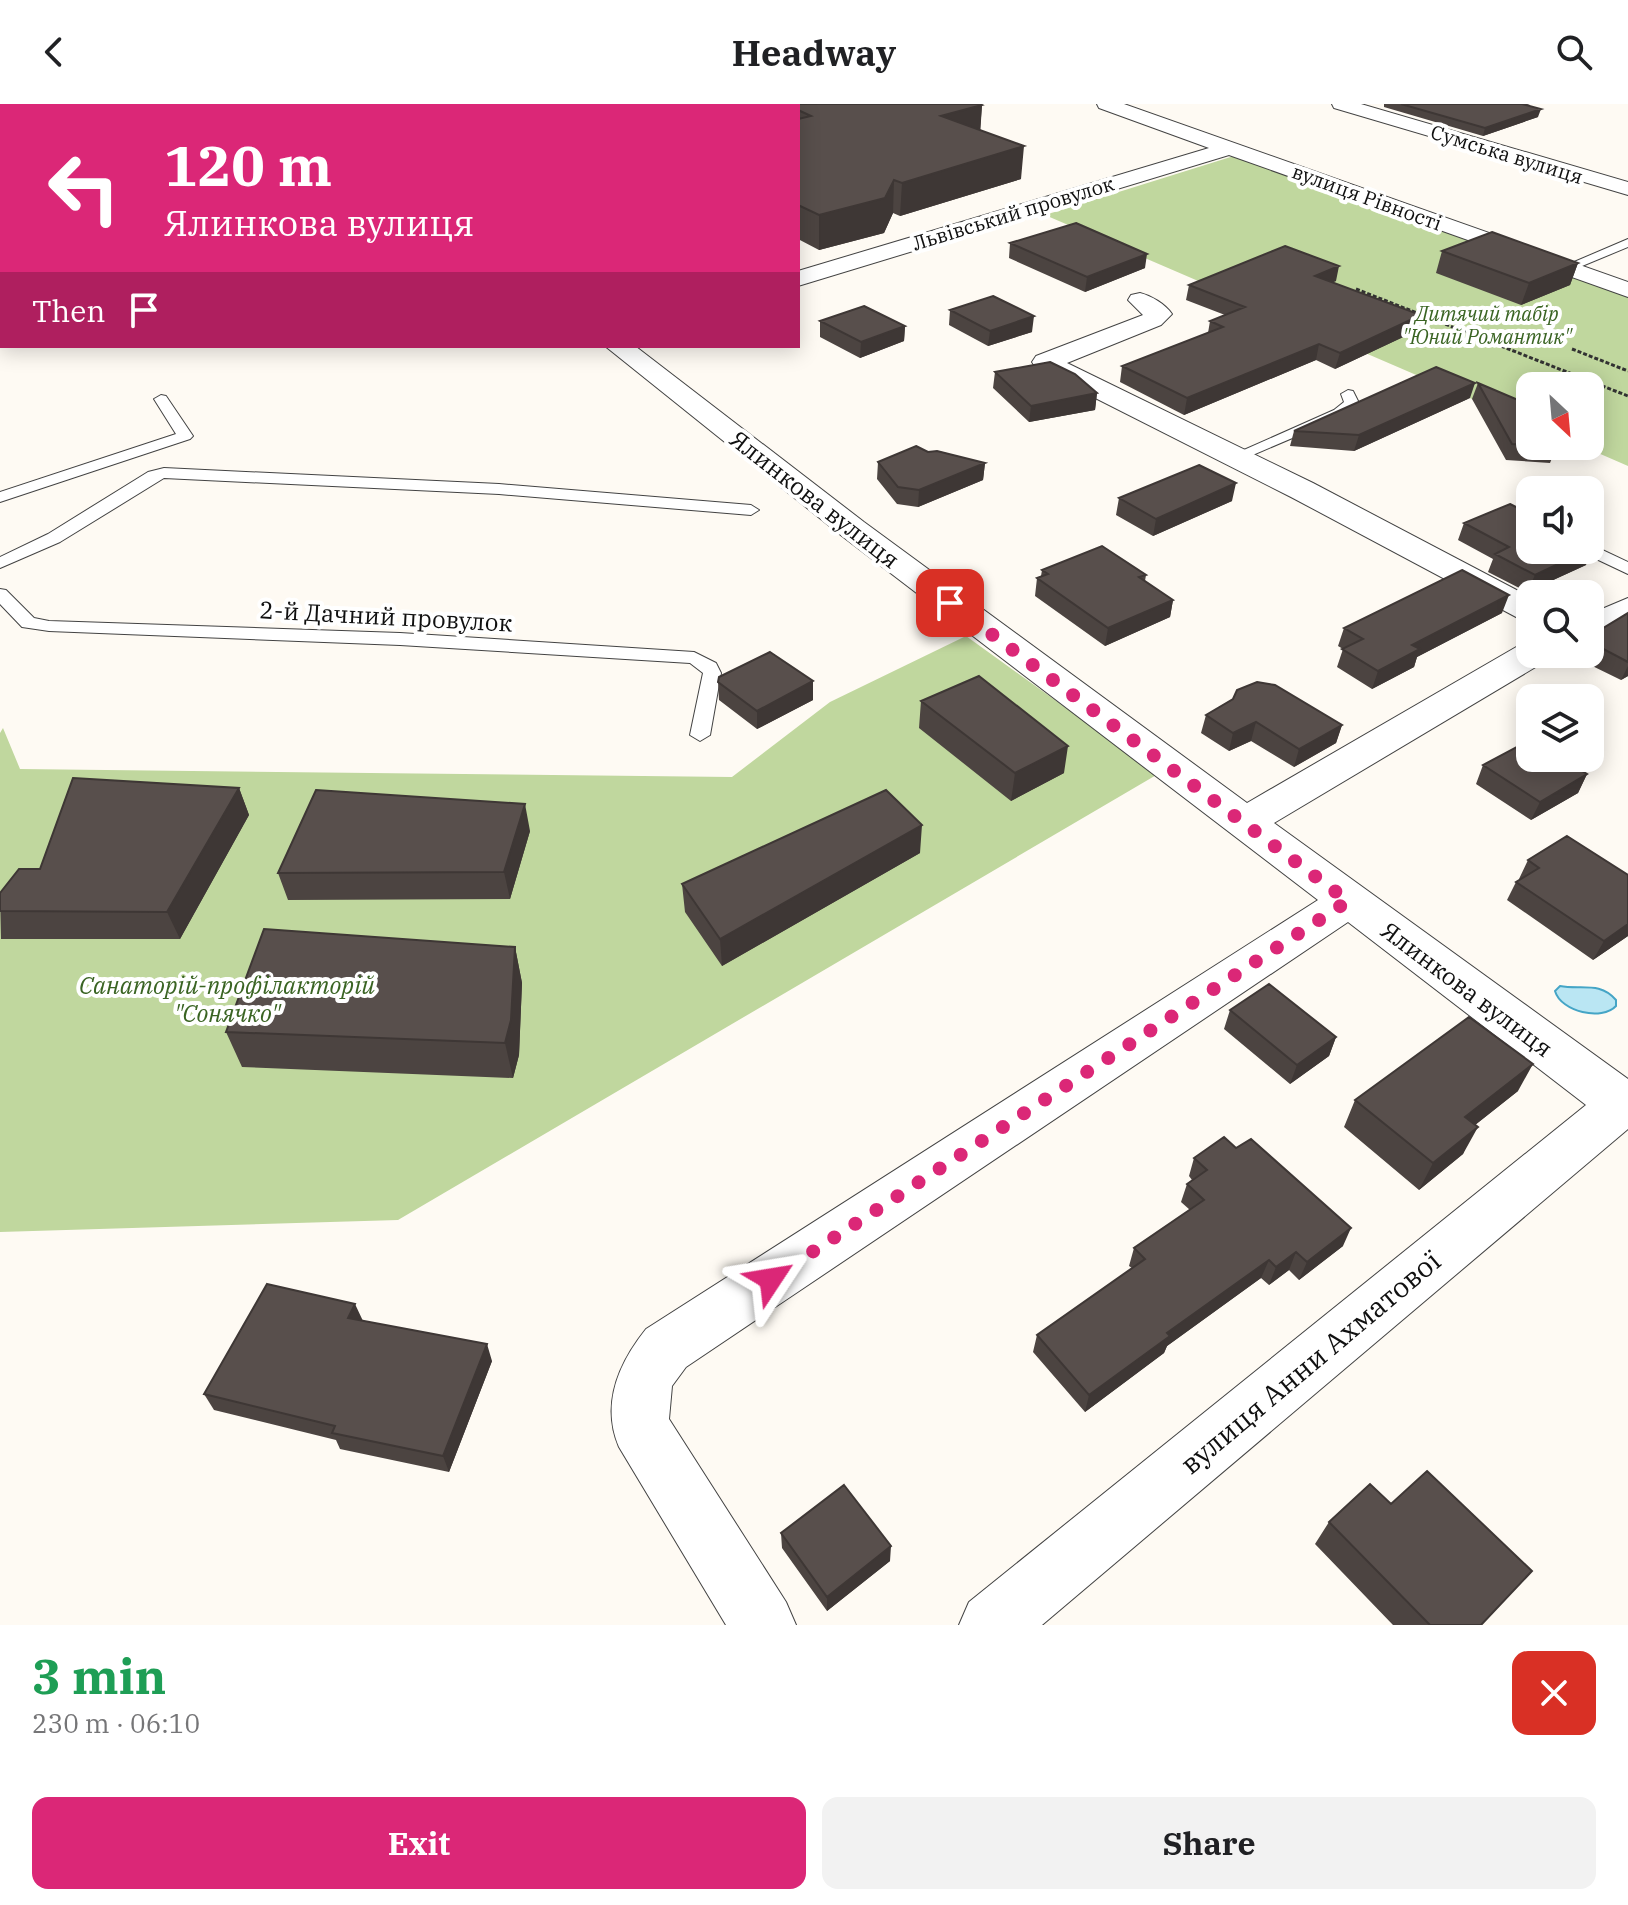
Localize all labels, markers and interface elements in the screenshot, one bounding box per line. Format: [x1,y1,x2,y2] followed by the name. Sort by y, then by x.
[732,29,896,76] text: Headway
[32,30,76,74] icon: back
[1552,30,1596,74] icon: search
[1427,118,1587,190] street label: Сумська вулиця
[164,129,332,201] text: 120 m
[32,136,136,240] icon: left
[1288,157,1446,237] street label: вулиця Рівності
[909,169,1118,257] street label: Львівський провулок
[164,199,474,246] text: Ялинкова вулиця
[122,288,166,332] icon: arrive
[32,291,106,330] text: Then
[1402,300,1573,350] park label: Дитячий табір "Юний Романтик"
[1516,372,1604,460] north arrow
[1516,372,1604,772] map controls
[724,423,906,575] street label: Ялинкова вулиця
[1516,476,1604,564] button: sound
[916,569,984,637] pin
[1516,580,1604,668] button: search
[928,581,972,625] icon: arrive
[259,593,513,639] street label: 2-й Дачний провулок
[1516,684,1604,772] button: layers
[1375,914,1559,1064] street label: Ялинкова вулиця
[79,969,375,1029] park label: Санаторій-профілакторій "Сонячко"
[729,1237,813,1321] position arrow
[1172,1242,1448,1482] street label: вулиця Анни Ахматової
[32,1645,166,1707] text: 3 min
[1512,1651,1596,1735] button: close
[32,1706,200,1740] text: 230 m · 06:10
[32,1797,806,1889] button: Exit
[822,1797,1596,1889] button: Share

